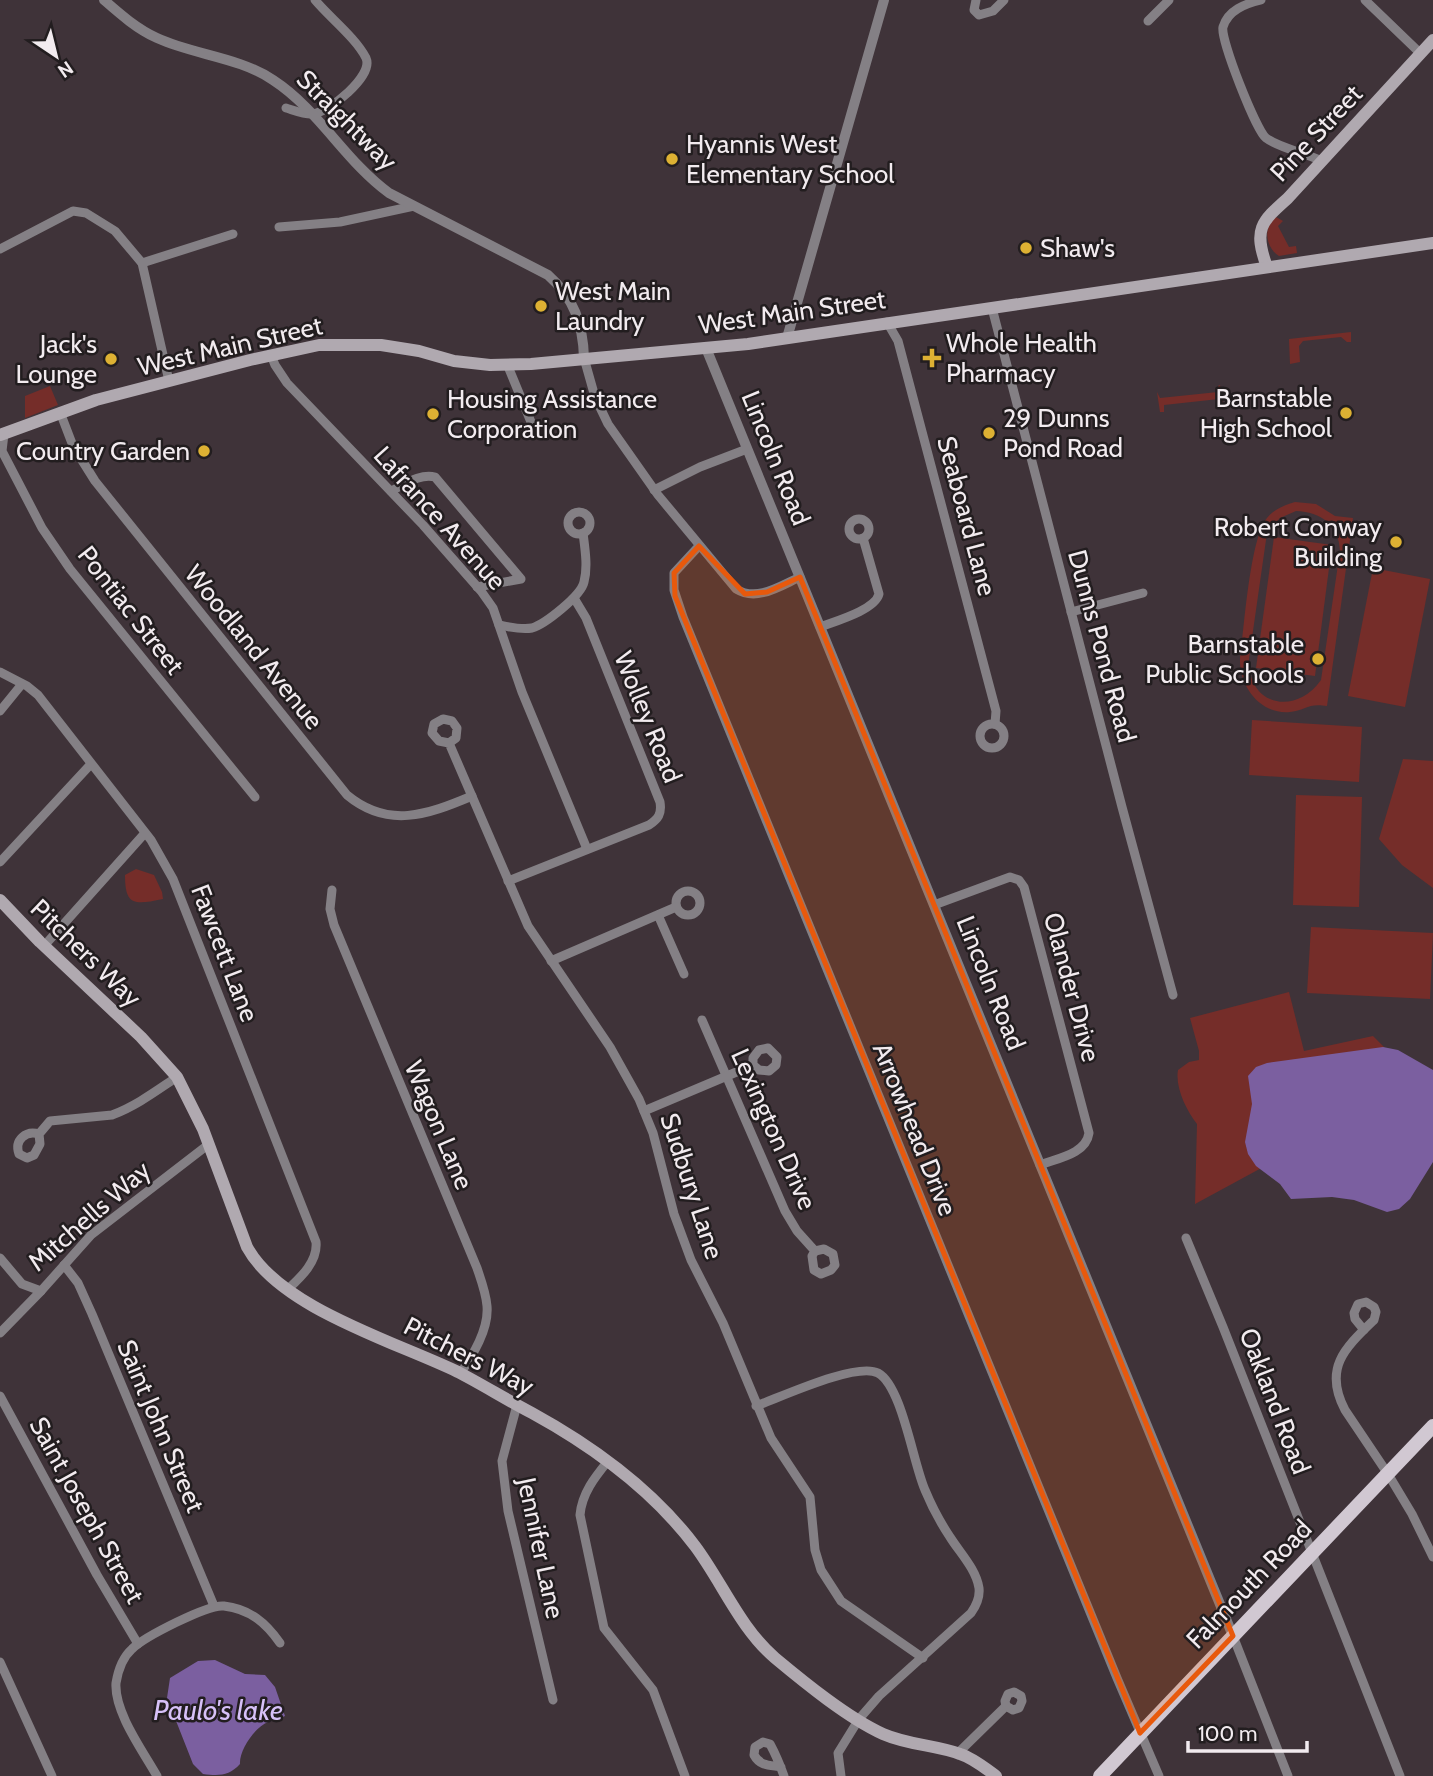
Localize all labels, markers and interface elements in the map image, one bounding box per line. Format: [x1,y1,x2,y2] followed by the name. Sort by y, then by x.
[21,21,91,91] north arrow
[53,56,78,83] text: N
[290,63,404,177] street label: Straightway
[1263,78,1369,188] street label: Pine Street
[686,128,894,190] place label: Hyannis West Elementary School
[664,151,680,167] marker: Hyannis West Elementary School
[1040,232,1115,264] place label: Shaw's
[1018,240,1034,256] marker: Shaw's
[555,275,671,337] place label: West Main Laundry
[696,283,888,341] street label: West Main Street
[533,298,549,314] marker: West Main Laundry
[135,309,326,383] street label: West Main Street
[946,327,1097,389] place label: Whole Health Pharmacy
[16,328,97,390] place label: Jack's Lounge
[924,350,940,366] marker: Whole Health Pharmacy
[103,351,119,367] marker: Jack's Lounge
[1200,382,1332,444] place label: Barnstable High School
[447,383,657,445] place label: Housing Assistance Corporation
[735,386,817,530] street label: Lincoln Road
[1003,402,1123,464] place label: 29 Dunns Pond Road
[1338,405,1354,421] marker: Barnstable High School
[425,406,441,422] marker: Housing Assistance Corporation
[981,425,997,441] marker: 29 Dunns Pond Road
[930,433,1004,599] street label: Seaboard Lane
[16,435,190,467] place label: Country Garden
[367,440,513,596] street label: Lafrance Avenue
[196,443,212,459] marker: Country Garden
[1214,511,1383,573] place label: Robert Conway Building
[1388,534,1404,550] marker: Robert Conway Building
[71,539,191,681] street label: Pontiac Street
[1061,546,1143,746] street label: Dunns Pond Road
[178,558,330,736] street label: Woodland Avenue
[1145,628,1304,690] place label: Barnstable Public Schools
[607,647,689,787] street label: Wolley Road
[1310,651,1326,667] marker: Barnstable Public Schools
[184,880,266,1026] street label: Fawcett Lane
[24,892,148,1014] street label: Pitchers Way
[1037,909,1107,1065] street label: Olander Drive
[950,911,1032,1055] street label: Lincoln Road
[866,1038,964,1220] street label: Arrowhead Drive
[724,1043,824,1215] street label: Lexington Drive
[398,1056,480,1194] street label: Wagon Lane
[653,1109,731,1263] street label: Sudbury Lane
[21,1154,157,1278] street label: Mitchells Way
[399,1310,539,1402] street label: Pitchers Way
[1233,1323,1317,1479] street label: Oakland Road
[110,1335,212,1517] street label: Saint John Street
[23,1411,152,1609] street label: Saint Joseph Street
[510,1474,572,1621] street label: Jennifer Lane
[1180,1513,1318,1655] street label: Falmouth Road
[153,1693,283,1727] water label: Paulo's lake
[1188,1710,1307,1754] scale bar
[1198,1721,1257,1746] text: 100 m

